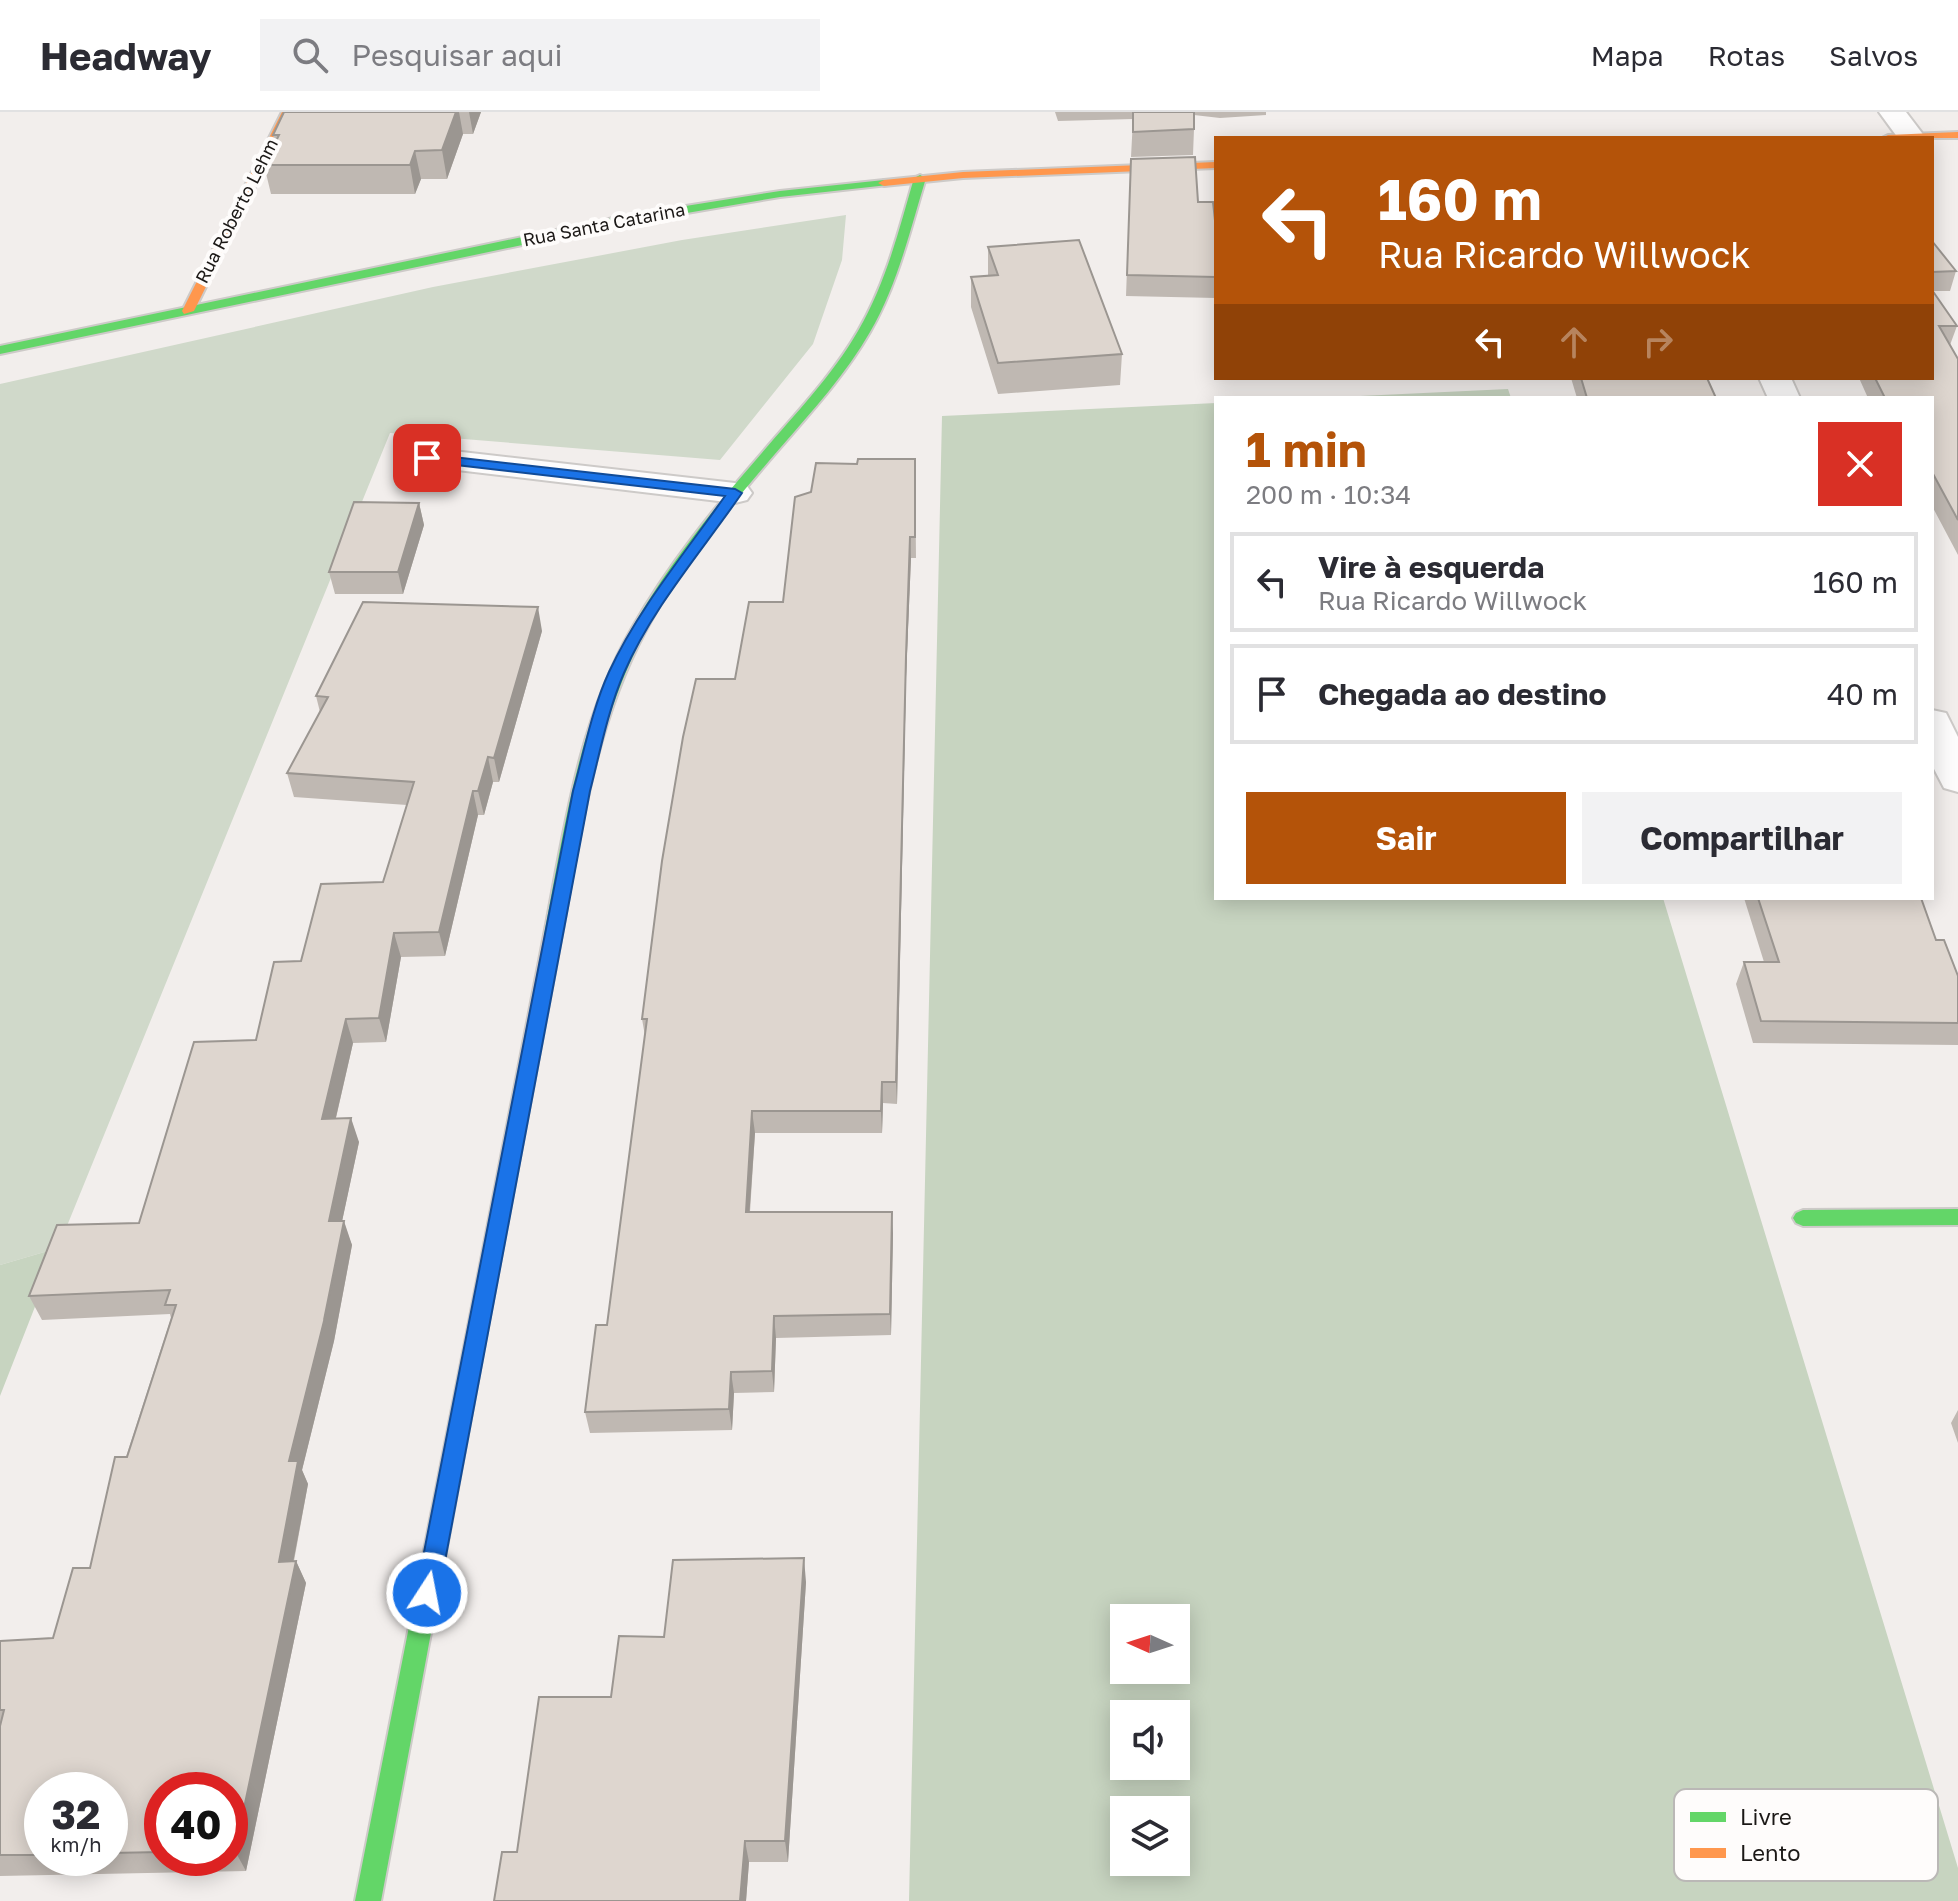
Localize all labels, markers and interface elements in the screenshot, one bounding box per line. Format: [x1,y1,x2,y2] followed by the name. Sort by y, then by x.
[260,19,820,91] search box
[40,33,212,78] text: Headway
[288,33,332,77] icon: search
[352,37,563,73] text: Pesquisar aqui
[1591,39,1664,72] text: Mapa
[1708,39,1785,72] text: Rotas
[1829,39,1918,72] text: Salvos
[190,135,282,286] street label: Rua Roberto Lehm
[1378,165,1542,232] text: 160 m
[1246,168,1350,272] icon: left
[521,198,687,251] street label: Rua Santa Catarina
[1378,233,1751,276] text: Rua Ricardo Willwock
[1468,320,1512,364] icon: left
[1552,320,1596,364] icon: ahead
[1636,320,1680,364] icon: right
[1246,420,1367,478] text: 1 min
[1818,422,1902,506] button: close
[393,424,461,492] pin
[405,436,449,480] icon: arrive
[1246,479,1411,510] text: 200 m · 10:34
[1318,549,1544,585] text: Vire à esquerda
[1250,560,1294,604] icon: left
[1813,564,1898,600] text: 160 m
[1318,585,1587,616] text: Rua Ricardo Willwock
[1250,672,1294,716] icon: arrive
[1318,676,1606,712] text: Chegada ao destino
[1827,676,1898,712] text: 40 m
[1246,792,1566,884] button: Sair
[1582,792,1902,884] button: Compartilhar
[385,1551,469,1635] position arrow
[1110,1604,1190,1684] north arrow
[1110,1604,1190,1876] map controls
[1110,1700,1190,1780] button: sound
[144,1772,248,1876] speed limit sign: 40
[1674,1789,1938,1881] legend
[52,1790,100,1838] text: 32
[1110,1796,1190,1876] button: layers
[1740,1803,1792,1830] text: Livre
[51,1832,101,1856] text: km/h
[1740,1839,1800,1866] text: Lento

